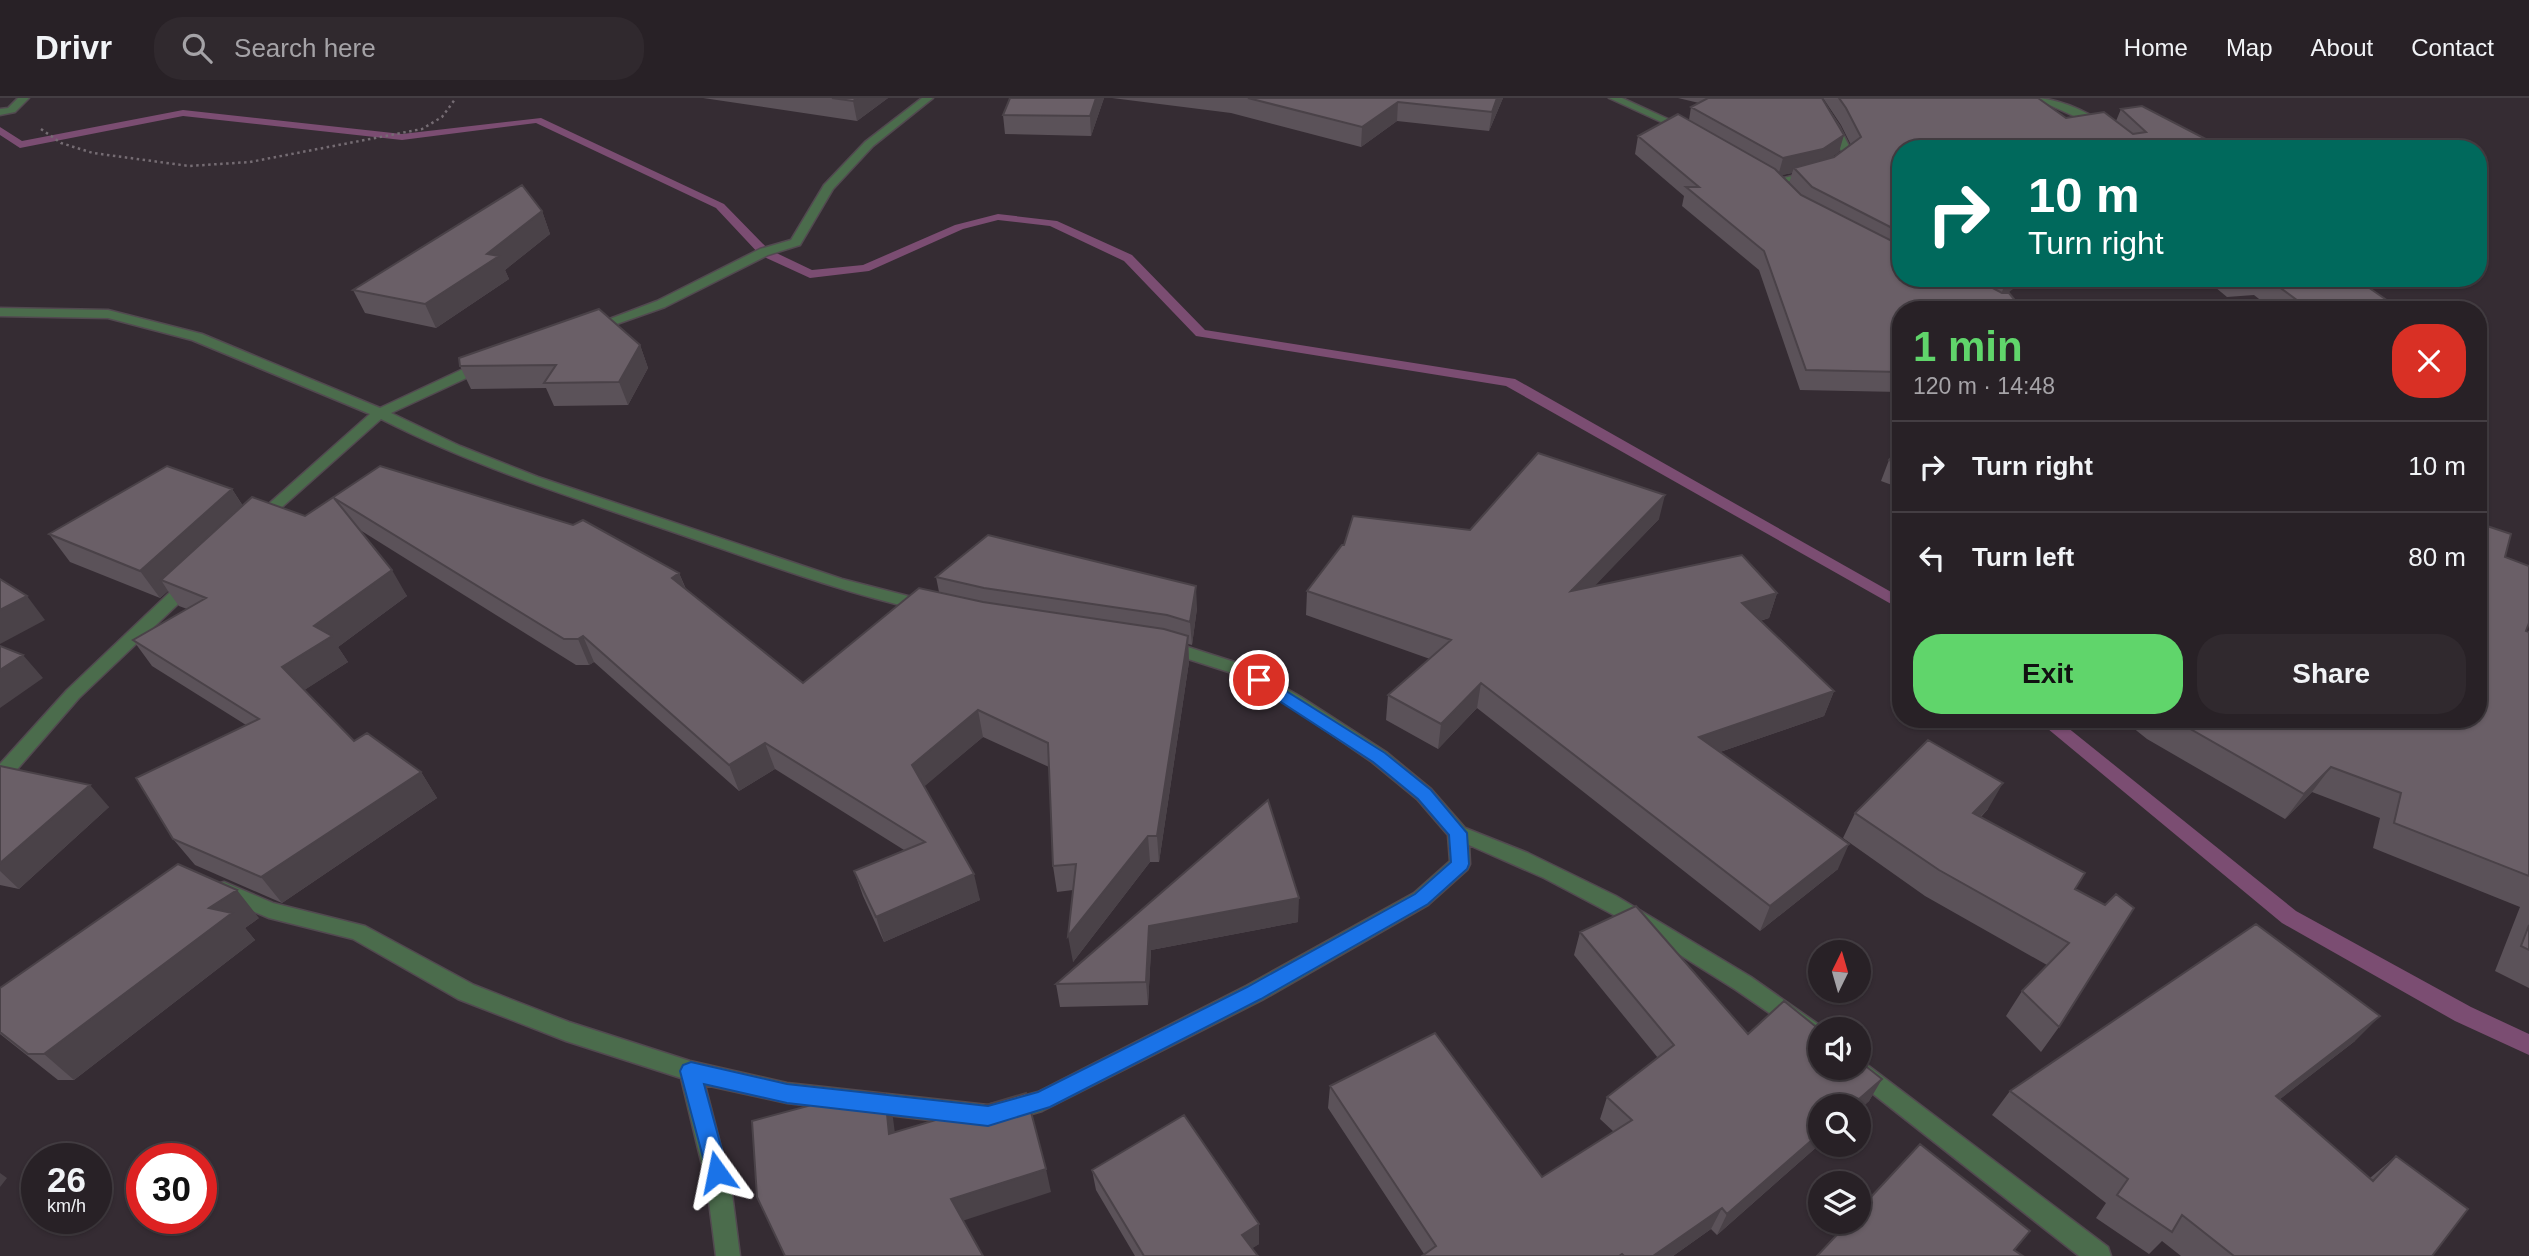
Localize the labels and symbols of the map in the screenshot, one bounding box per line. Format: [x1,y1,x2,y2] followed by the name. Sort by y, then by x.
[1229,650,1289,710] pin
[1808,940,1871,1003] north arrow
[680,1135,754,1209] position arrow
[126,1143,217,1234] speed limit sign: 30

